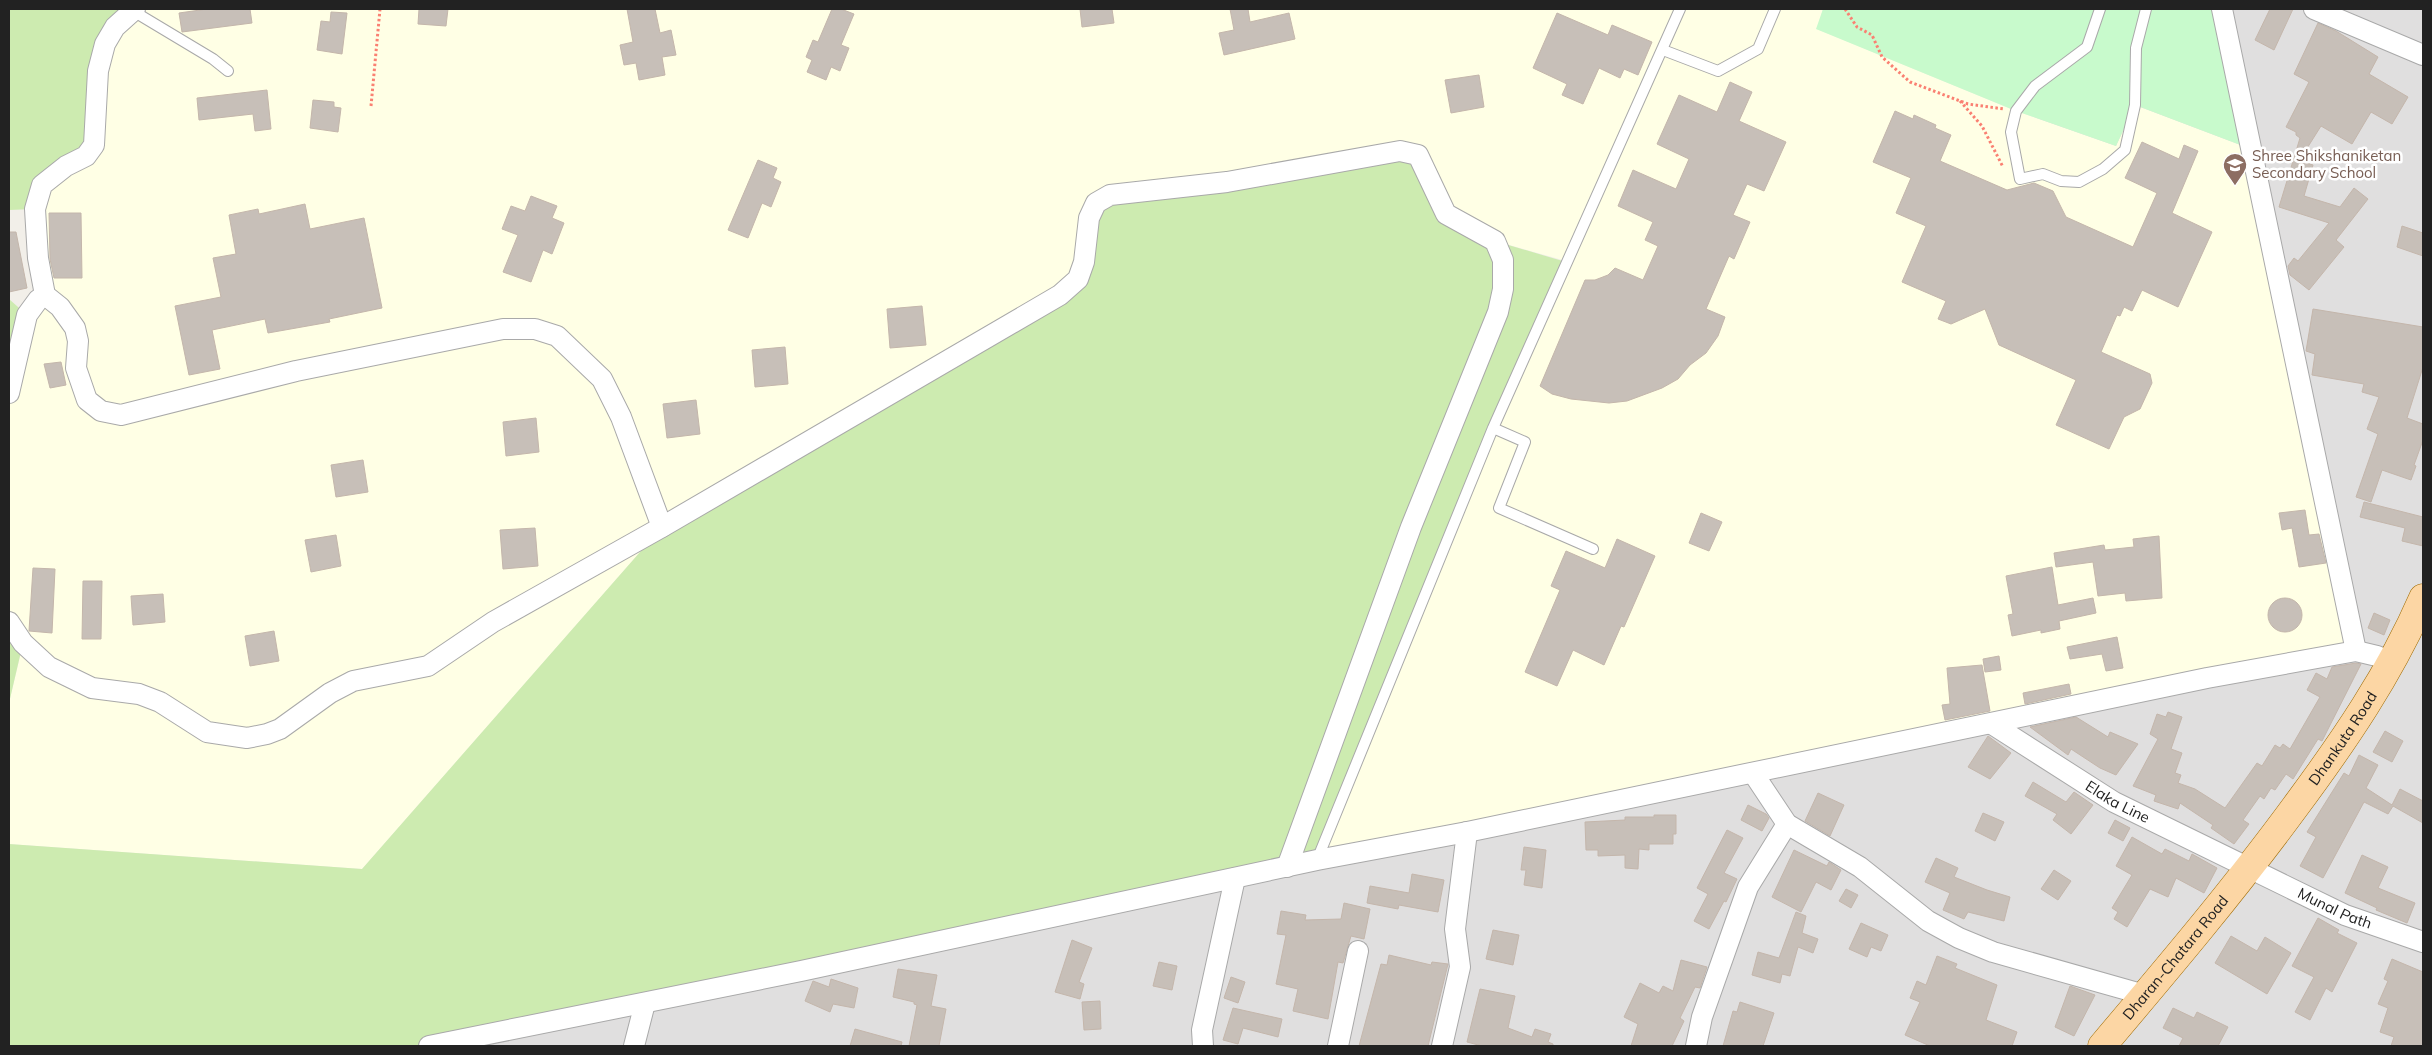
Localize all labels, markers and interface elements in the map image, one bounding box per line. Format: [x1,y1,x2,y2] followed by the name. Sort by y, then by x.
[2252,146,2401,182] place label: Shree Shikshaniketan Secondary School
[2222,152,2248,186] school or university icon: Shree Shikshaniketan Secondary School
[2304,688,2381,789] street label: Dhankuta Road
[2082,776,2153,827] street label: Elaka Line
[2295,883,2374,933] street label: Munal Path
[2118,891,2232,1024] street label: Dharan-Chatara Road

